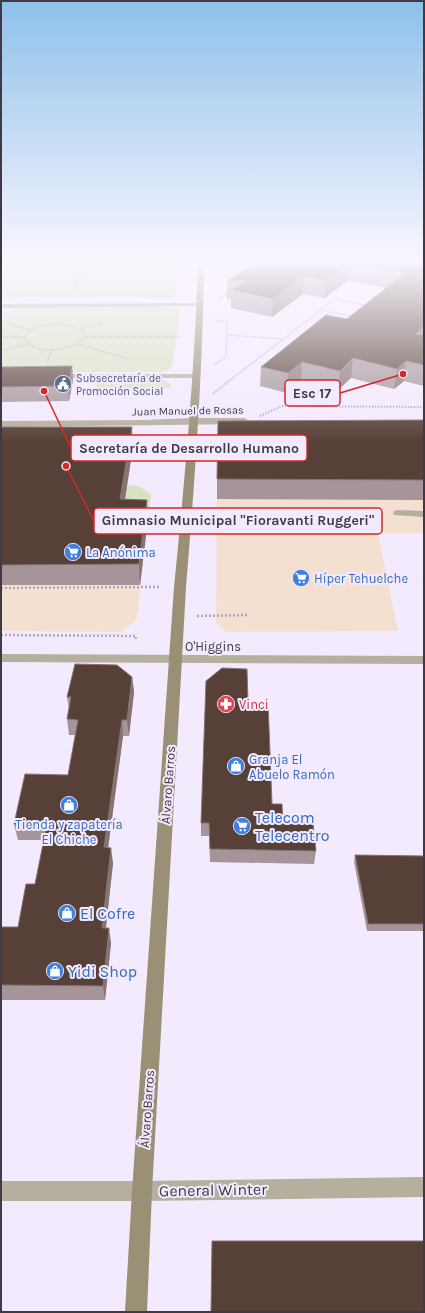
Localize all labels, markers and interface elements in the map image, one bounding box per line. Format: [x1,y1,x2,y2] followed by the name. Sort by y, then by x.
[76,372,163,398] place label: Subsecretaría de Promoción Social
[53,374,73,394] public building icon: Subsecretaría de Promoción Social
[285,380,340,406] callout: Esc 17
[293,385,331,402] text: Esc 17
[132,404,244,418] street label: Juan Manuel de Rosas
[71,435,307,461] callout: Secretaría de Desarrollo Humano
[79,440,299,457] text: Secretaría de Desarrollo Humano
[94,508,382,534] callout: Gimnasio Municipal "Fioravanti Ruggeri"
[102,512,374,529] text: Gimnasio Municipal "Fioravanti Ruggeri"
[63,542,83,562] supermarket icon: La Anónima
[86,545,156,560] place label: La Anónima
[291,568,311,588] supermarket icon: Híper Tehuelche
[314,571,408,586] place label: Híper Tehuelche
[185,639,241,654] street label: O'Higgins
[216,694,236,714] pharmacy icon: Vinci
[239,697,269,712] place label: Vinci
[156,745,178,825] street label: Álvaro Barros
[249,752,335,782] place label: Granja El Abuelo Ramón
[226,756,246,776] shop icon: Granja El Abuelo Ramón
[59,795,79,815] shop icon: Tienda y zapatería El Chiche
[255,808,329,845] place label: Telecom Telecentro
[232,816,252,836] supermarket icon: Telecom Telecentro
[15,817,123,847] place label: Tienda y zapatería El Chiche
[57,903,77,923] shop icon: El Cofre
[80,904,135,923] place label: El Cofre
[45,961,65,981] shop icon: Yidi Shop
[68,962,137,981] place label: Yidi Shop
[135,1069,157,1149] street label: Álvaro Barros
[159,1180,267,1200] street label: General Winter

